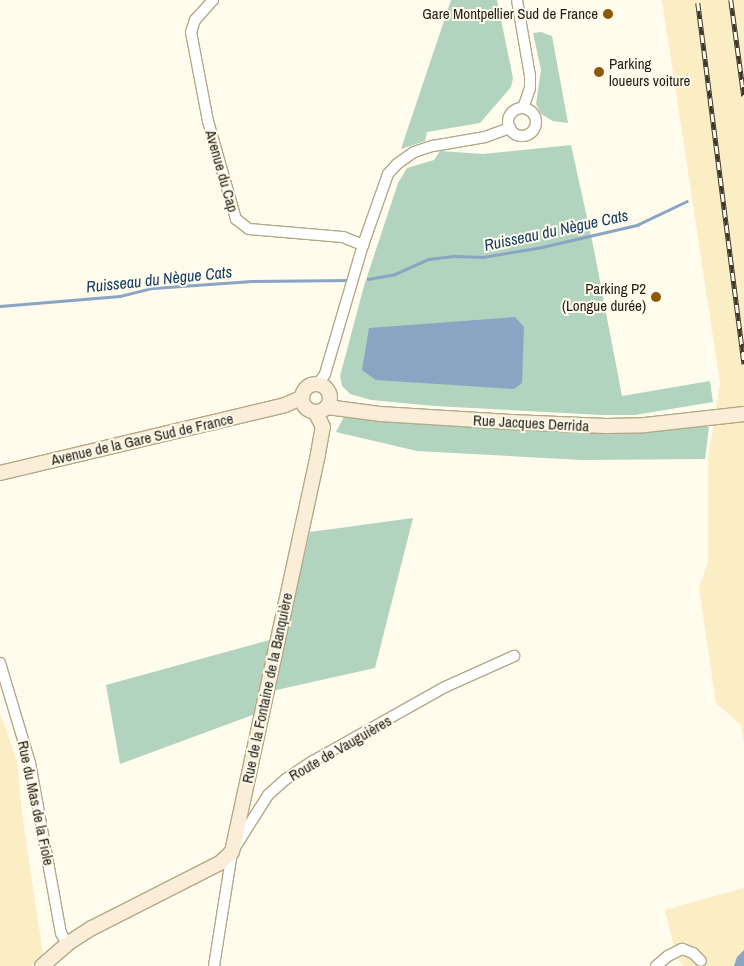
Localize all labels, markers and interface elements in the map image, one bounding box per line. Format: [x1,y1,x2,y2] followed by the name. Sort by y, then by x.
[422,5,598,23] place label: Gare Montpellier Sud de France
[602,8,614,20] marker: Gare Montpellier Sud de France
[609,54,690,89] place label: Parking loueurs voiture
[593,66,605,78] marker: Parking loueurs voiture
[202,128,242,214] street label: Avenue du Cap
[482,205,630,255] water label: Ruisseau du Nègue Cats
[85,262,233,296] water label: Ruisseau du Nègue Cats
[562,279,646,314] place label: Parking P2 (Longue durée)
[650,291,662,303] marker: Parking P2 (Longue durée)
[49,409,235,469] street label: Avenue de la Gare Sud de France
[472,411,590,435] street label: Rue Jacques Derrida
[238,591,296,785] street label: Rue de la Fontaine de la Banquière
[286,711,394,785] street label: Route de Vauguières
[14,739,58,867] street label: Rue du Mas de la Fiole

